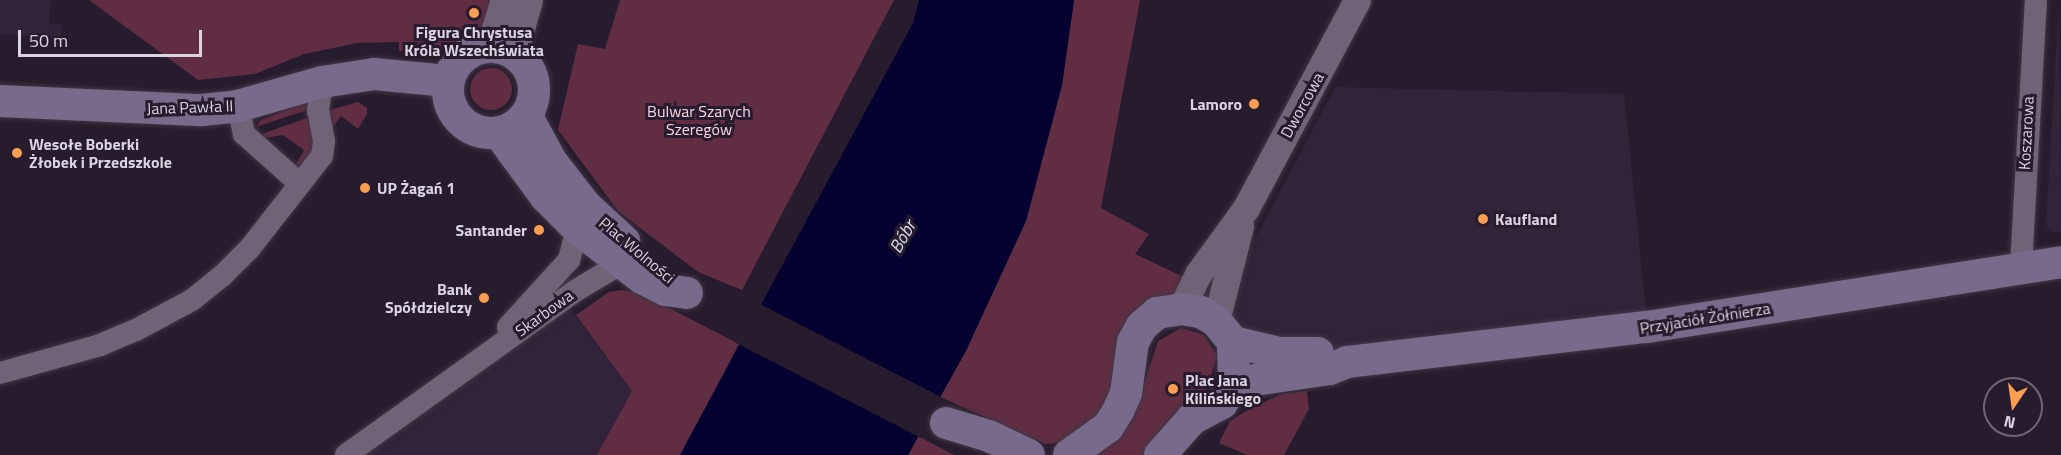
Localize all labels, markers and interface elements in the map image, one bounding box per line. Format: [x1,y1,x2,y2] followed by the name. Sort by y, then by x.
[467,6,481,20] marker: Figura Chrystusa Króla Wszechświata
[21,18,206,56] scale bar
[404,22,544,60] place label: Figura Chrystusa Króla Wszechświata
[29,27,68,54] text: 50 m
[1276,69,1328,141] street label: Dworcowa
[1190,94,1242,114] place label: Lamoro
[146,96,234,118] street label: Jana Pawła II
[2014,96,2038,170] street label: Koszarowa
[1247,97,1261,111] marker: Lamoro
[647,101,751,139] park label: Bulwar Szarych Szeregów
[29,134,172,172] place label: Wesołe Boberki Żłobek i Przedszkole
[10,146,24,160] marker: Wesołe Boberki Żłobek i Przedszkole
[377,178,455,198] place label: UP Żagań 1
[358,181,372,195] marker: UP Żagań 1
[1495,209,1557,229] place label: Kaufland
[1476,212,1490,226] marker: Kaufland
[595,213,679,287] street label: Plac Wolności
[885,217,921,257] water label: Bóbr
[456,220,527,240] place label: Santander
[532,223,546,237] marker: Santander
[385,279,472,317] place label: Bank Spółdzielczy
[511,286,577,340] street label: Skarbowa
[477,291,491,305] marker: Bank Spółdzielczy
[1638,298,1772,338] street label: Przyjaciół Żołnierza
[1185,370,1261,408] place label: Plac Jana Kilińskiego
[1983,377,2043,437] north arrow
[1166,382,1180,396] marker: Plac Jana Kilińskiego
[2001,410,2018,436] text: N

